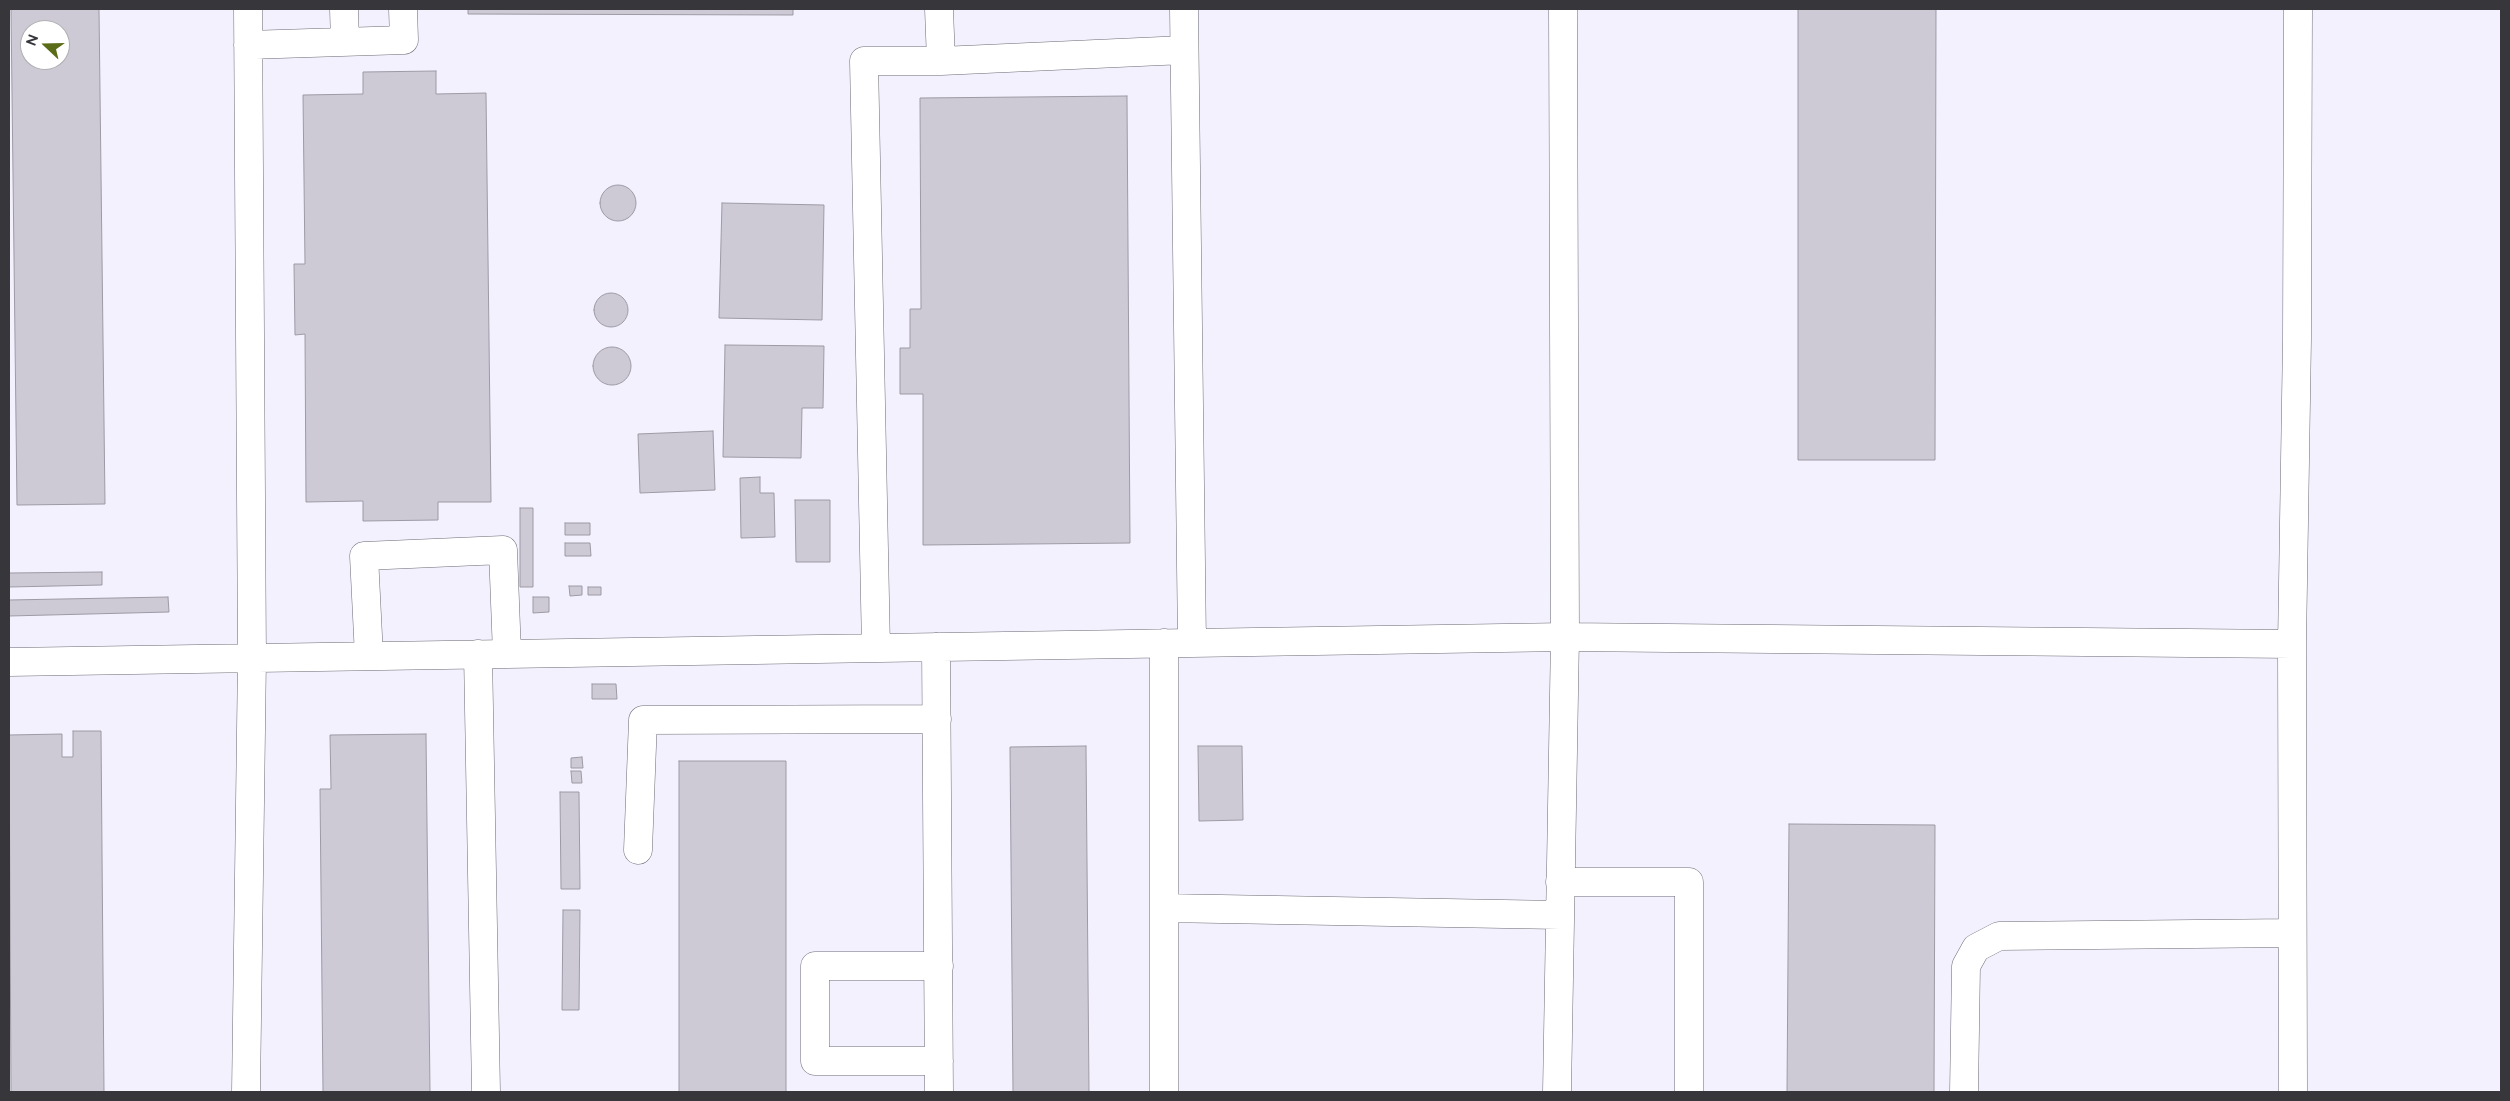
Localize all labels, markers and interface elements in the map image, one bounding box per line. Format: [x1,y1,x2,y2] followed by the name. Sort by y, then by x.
[20,20,70,70] north arrow
[23,32,41,48] text: N

